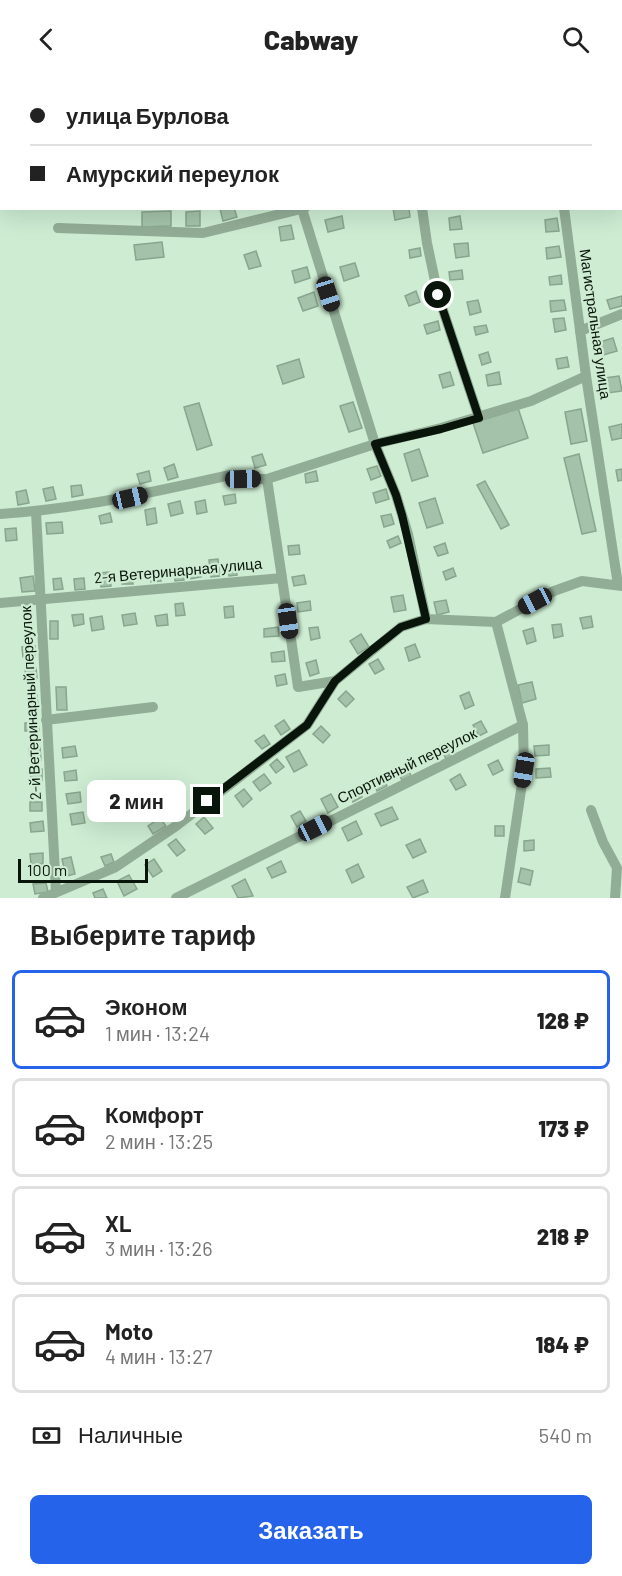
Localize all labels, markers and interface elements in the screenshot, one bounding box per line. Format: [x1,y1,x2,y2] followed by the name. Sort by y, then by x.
[30,23,63,56] icon: back
[264,23,358,55] text: Cabway
[559,23,592,56] icon: search
[66,102,229,128] text: улица Бурлова
[66,160,279,186] text: Амурский переулок
[577,248,616,401] street label: Магистральная улица
[314,274,342,314] car
[424,281,451,308] route start
[225,470,261,488] car
[110,485,150,511] car
[93,554,263,586] street label: 2-я Ветеринарная улица
[515,585,555,617] car
[277,602,299,640] car
[16,605,44,801] street label: 2-й Ветеринарный переулок
[334,723,480,807] street label: Спортивный переулок
[512,751,536,789] car
[87,780,186,822] callout: 2 мин
[193,787,220,814] route end
[109,789,164,813] text: 2 мин
[295,812,335,844] car
[18,856,148,884] scale bar
[27,860,67,879] text: 100 m
[30,918,256,950] text: Выберите тариф
[33,993,87,1047] icon: car
[105,993,188,1019] text: Эконом
[537,1007,589,1033] text: 128 ₽
[105,1021,210,1045] text: 1 мин · 13:24
[33,1101,87,1155] icon: car
[105,1101,204,1127] text: Комфорт
[538,1115,589,1141] text: 173 ₽
[105,1129,213,1153] text: 2 мин · 13:25
[33,1209,87,1263] icon: car
[105,1210,131,1236] text: XL
[537,1223,589,1249] text: 218 ₽
[105,1236,213,1260] text: 3 мин · 13:26
[33,1317,87,1371] icon: car
[105,1318,153,1344] text: Moto
[536,1331,589,1357] text: 184 ₽
[105,1344,212,1368] text: 4 мин · 13:27
[30,1419,63,1452] icon: cash
[78,1421,183,1447] text: Наличные
[539,1423,592,1447] text: 540 m
[30,1495,592,1564] button: Заказать

